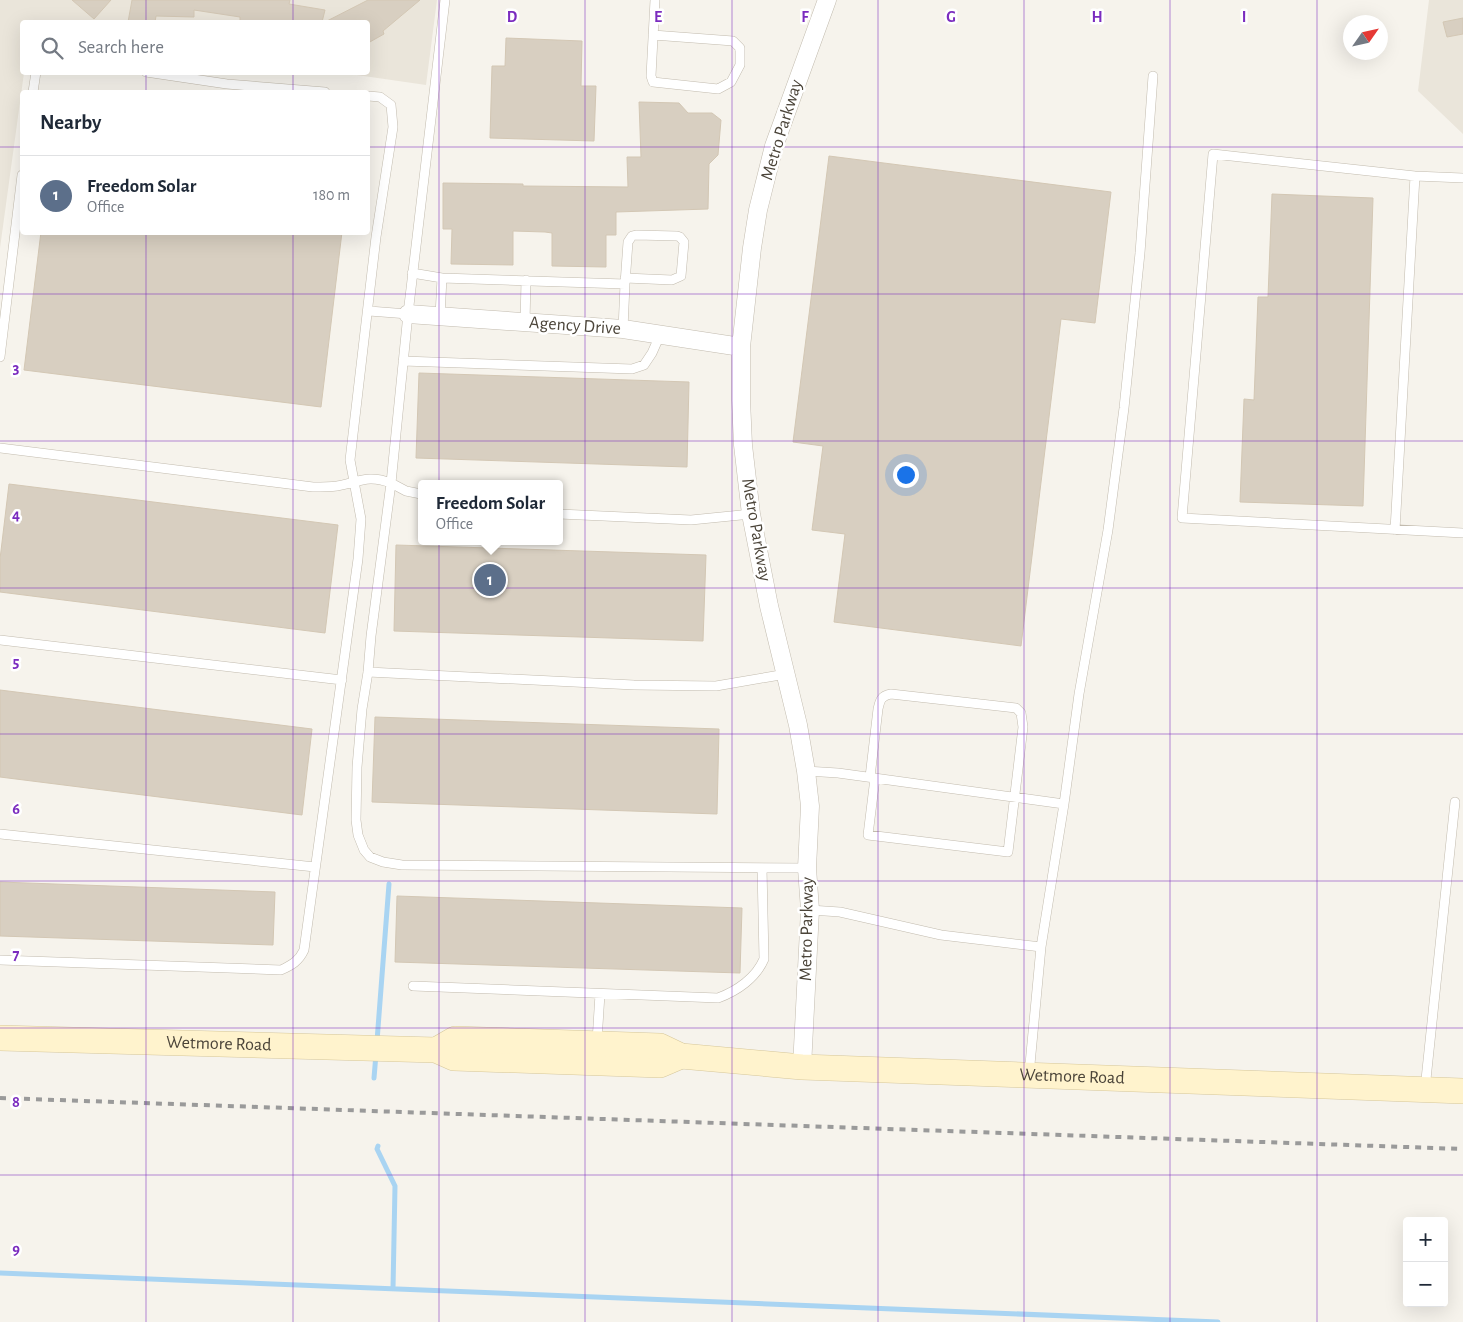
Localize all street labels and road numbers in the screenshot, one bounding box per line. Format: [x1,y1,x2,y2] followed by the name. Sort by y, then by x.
[758,77,806,182] street label: Metro Parkway
[529,314,621,338] street label: Agency Drive
[738,477,774,583] street label: Metro Parkway
[797,876,817,981] street label: Metro Parkway
[166,1034,272,1054] street label: Wetmore Road
[1019,1066,1125,1088] street label: Wetmore Road

